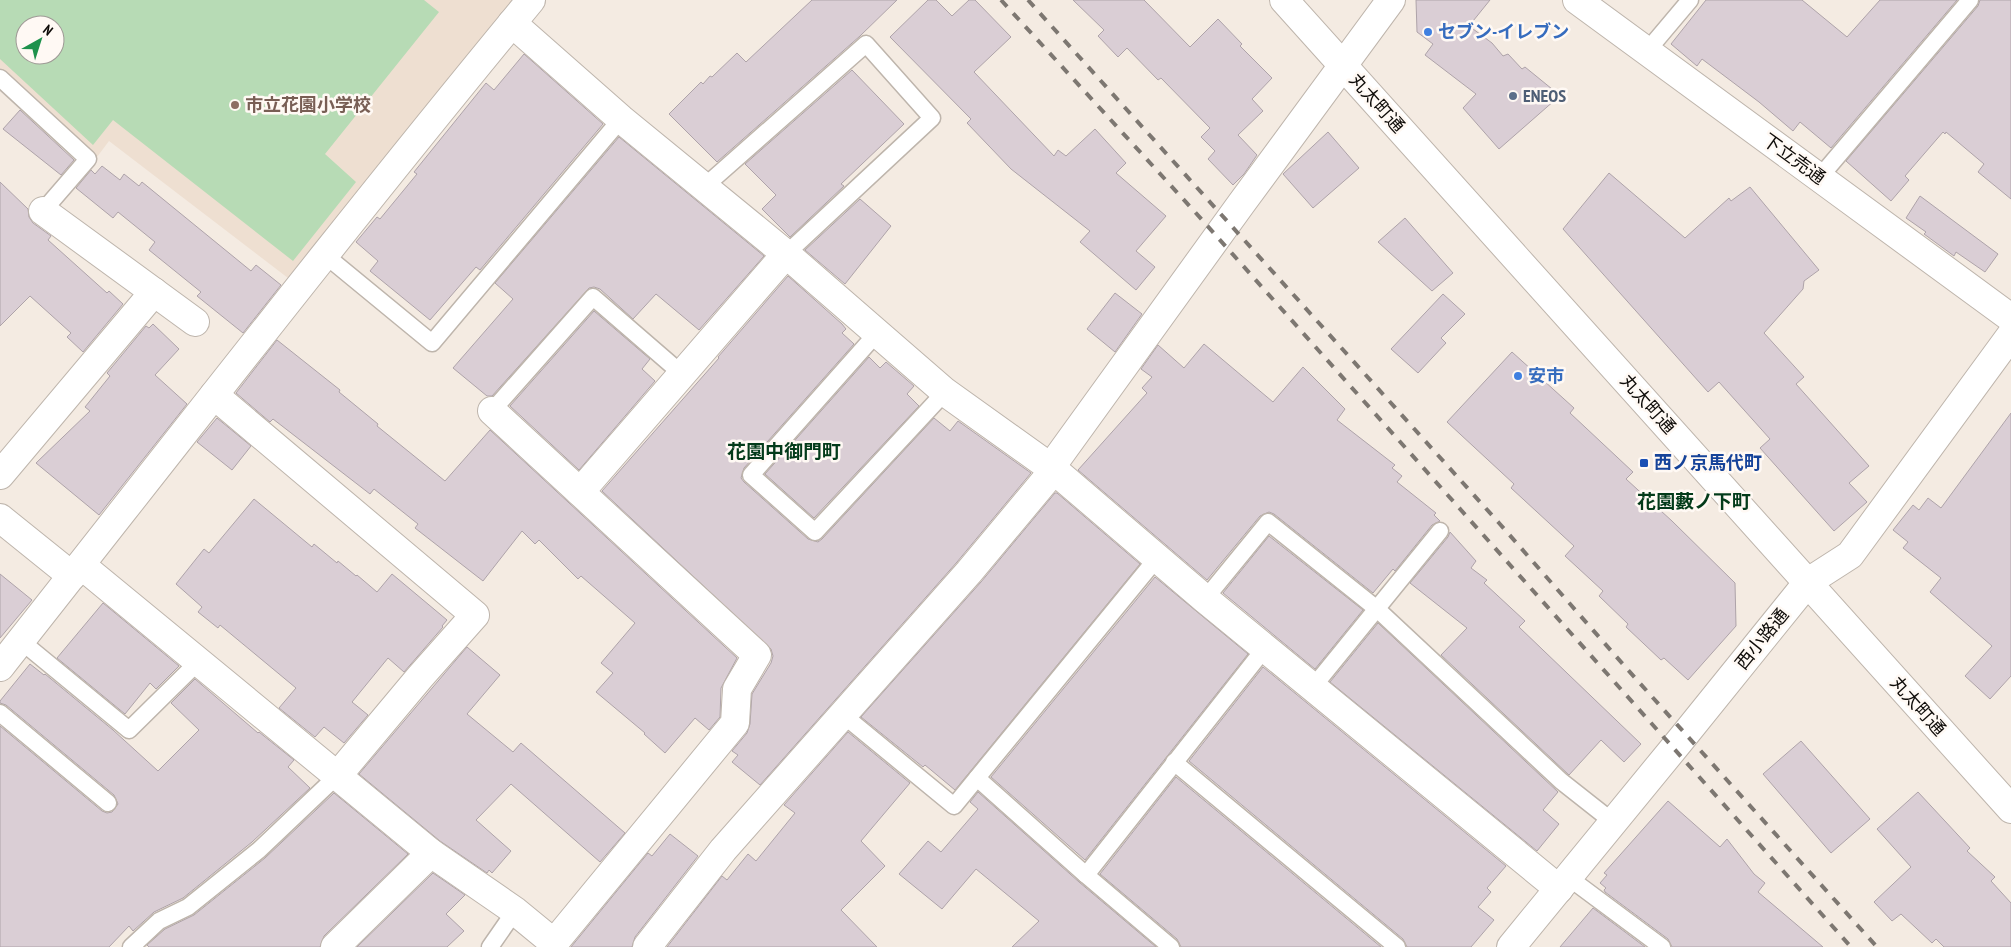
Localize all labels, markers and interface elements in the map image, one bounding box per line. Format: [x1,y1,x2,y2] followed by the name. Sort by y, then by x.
[15,15,65,65] north arrow
[1438,20,1569,43] place label: セブン-イレブン
[40,21,57,39] text: N
[1422,26,1434,38] marker: セブン-イレブン
[1345,68,1410,137] street label: 丸太町通
[1523,84,1566,107] place label: ENEOS
[1507,90,1519,102] marker: ENEOS
[245,93,371,116] place label: 市立花園小学校
[229,99,241,111] marker: 市立花園小学校
[1758,128,1830,189] street label: 下立売通
[1528,364,1564,387] place label: 安市
[1616,369,1681,438] street label: 丸太町通
[1512,370,1524,382] marker: 安市
[727,439,841,463] district label: 花園中御門町
[1654,451,1762,474] place label: 西ノ京馬代町
[1638,457,1650,469] marker: 西ノ京馬代町
[1637,489,1751,513] district label: 花園藪ノ下町
[1730,603,1793,674] street label: 西小路通
[1886,671,1951,740] street label: 丸太町通

